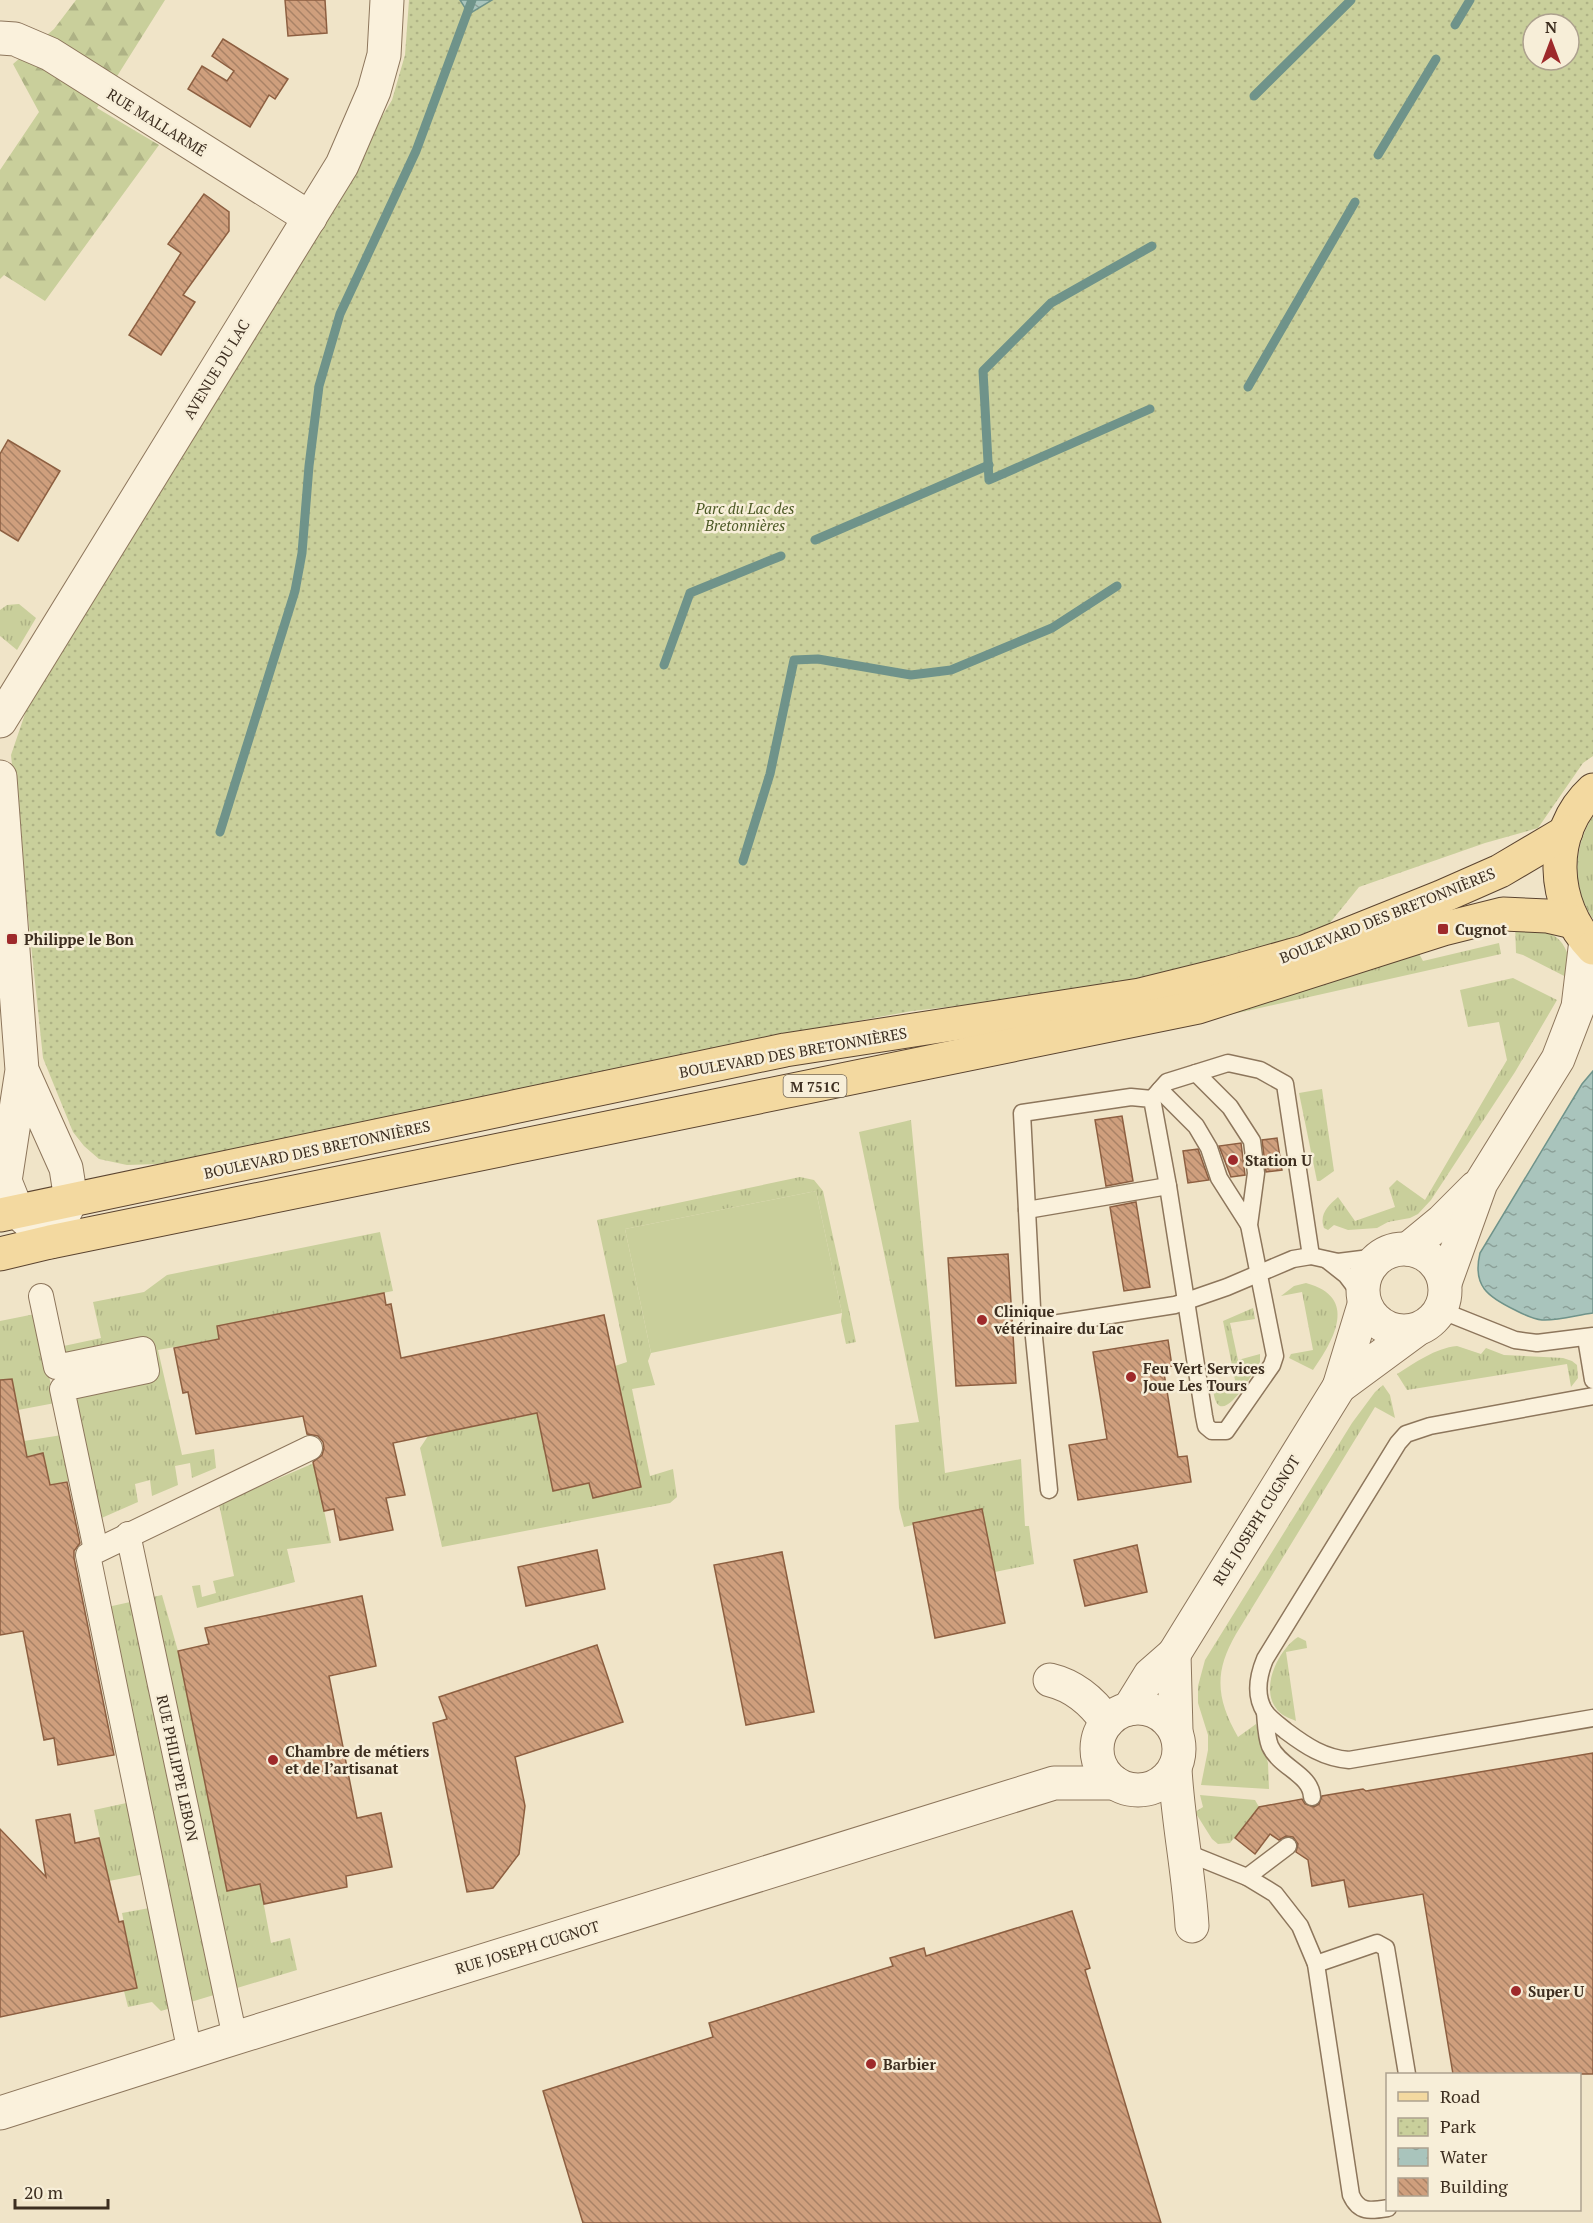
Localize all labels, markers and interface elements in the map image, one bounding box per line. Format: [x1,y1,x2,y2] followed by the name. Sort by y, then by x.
[1521,12,1581,72] north arrow
[1545,16,1557,38] text: N
[104,84,210,160] street label: RUE MALLARMÉ
[178,316,254,422] street label: AVENUE DU LAC
[694,498,795,535] park label: Parc du Lac des Bretonnières
[1276,862,1498,968] street label: BOULEVARD DES BRETONNIÈRES
[1455,919,1507,939] place label: Cugnot
[1436,922,1450,936] marker: Cugnot
[24,929,134,949] place label: Philippe le Bon
[5,932,19,946] marker: Philippe le Bon
[678,1022,908,1082] street label: BOULEVARD DES BRETONNIÈRES
[784,1075,846,1097] road number: M 751C
[202,1115,432,1183] street label: BOULEVARD DES BRETONNIÈRES
[1245,1150,1312,1170] place label: Station U
[1226,1153,1240,1167] marker: Station U
[993,1301,1124,1338] place label: Clinique vétérinaire du Lac
[975,1313,989,1327] marker: Clinique vétérinaire du Lac
[1143,1358,1265,1395] place label: Feu Vert Services Joue Les Tours
[1124,1370,1138,1384] marker: Feu Vert Services Joue Les Tours
[1208,1451,1304,1589] street label: RUE JOSEPH CUGNOT
[153,1693,203,1843] street label: RUE PHILIPPE LEBON
[285,1741,429,1778] place label: Chambre de métiers et de l’artisanat
[266,1753,280,1767] marker: Chambre de métiers et de l’artisanat
[453,1916,601,1978] street label: RUE JOSEPH CUGNOT
[1528,1981,1584,2001] place label: Super U
[1509,1984,1523,1998] marker: Super U
[883,2054,936,2074] place label: Barbier
[864,2057,878,2071] marker: Barbier
[1386,2073,1581,2211] legend
[1440,2084,1480,2108] text: Road
[1440,2114,1477,2138] text: Park
[1440,2144,1487,2168] text: Water
[15,2172,108,2210] scale bar
[1440,2174,1508,2198] text: Building
[24,2180,64,2204] text: 20 m

